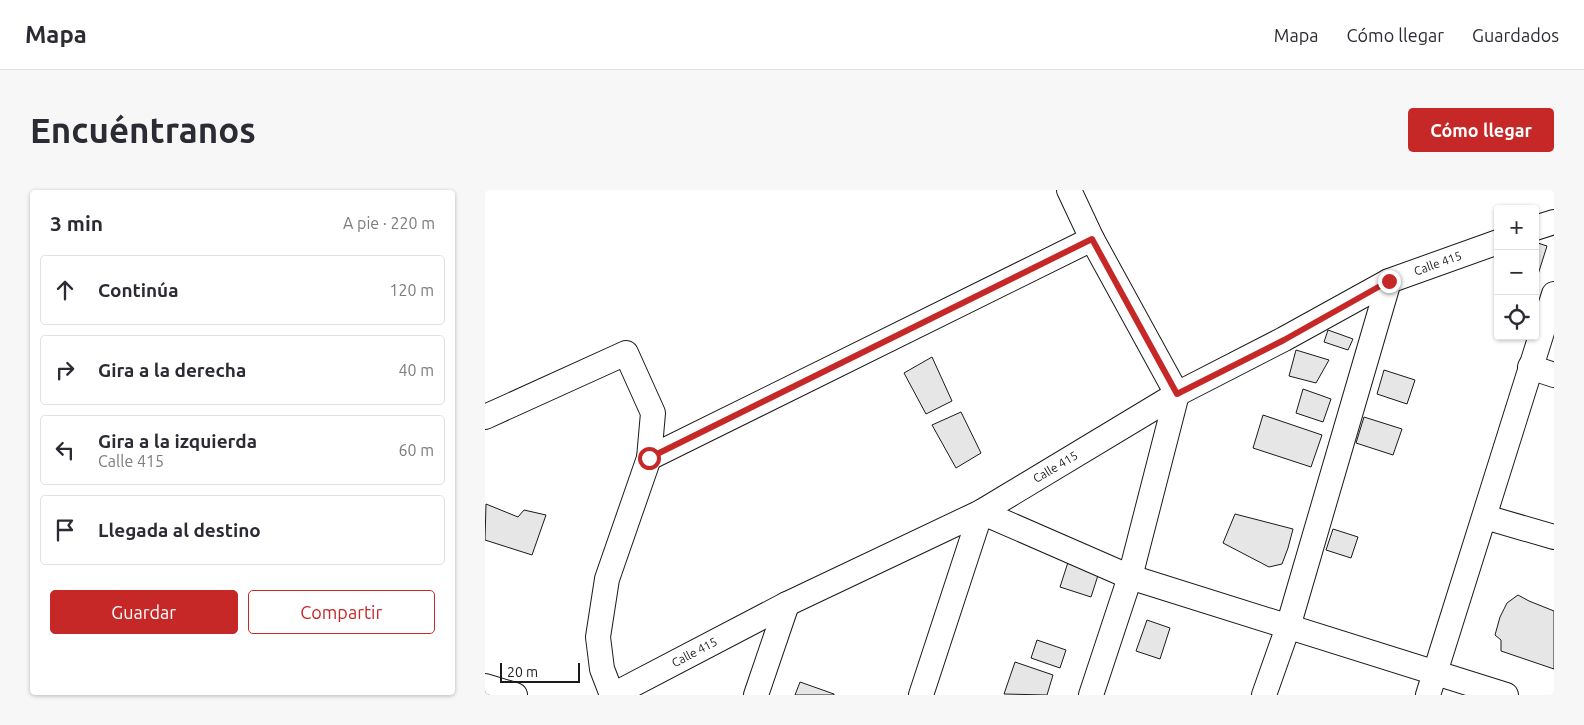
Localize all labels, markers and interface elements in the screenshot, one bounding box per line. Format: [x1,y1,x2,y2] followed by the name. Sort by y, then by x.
[25,21,87,48] text: Mapa
[1274,25,1319,45] text: Mapa
[1347,25,1444,45] text: Cómo llegar
[1472,25,1559,45] text: Guardados
[1408,108,1554,152] button: Cómo llegar
[30,110,256,150] text: Encuéntranos
[1494,205,1539,340] map controls
[1494,205,1539,250] button: +
[50,211,103,235] text: 3 min
[343,214,435,232] text: A pie · 220 m
[1412,249,1463,278] street label: Calle 415
[1494,250,1539,295] button: −
[1378,270,1401,293] route end
[51,276,79,304] icon: ahead
[98,279,179,301] text: Continúa
[389,281,434,299] text: 120 m
[1494,295,1539,340] button: locate
[51,356,79,384] icon: right
[98,359,246,381] text: Gira a la derecha
[398,361,434,379] text: 40 m
[98,430,257,452] text: Gira a la izquierda
[51,436,79,464] icon: left
[398,441,434,459] text: 60 m
[638,447,661,470] route start
[1031,448,1080,485] street label: Calle 415
[98,452,164,470] text: Calle 415
[51,516,79,544] icon: arrive
[98,519,261,541] text: Llegada al destino
[50,590,238,634] button: Guardar
[248,590,435,634] button: Compartir
[669,635,719,669] street label: Calle 415
[500,660,580,683] scale bar
[507,664,538,680] text: 20 m

